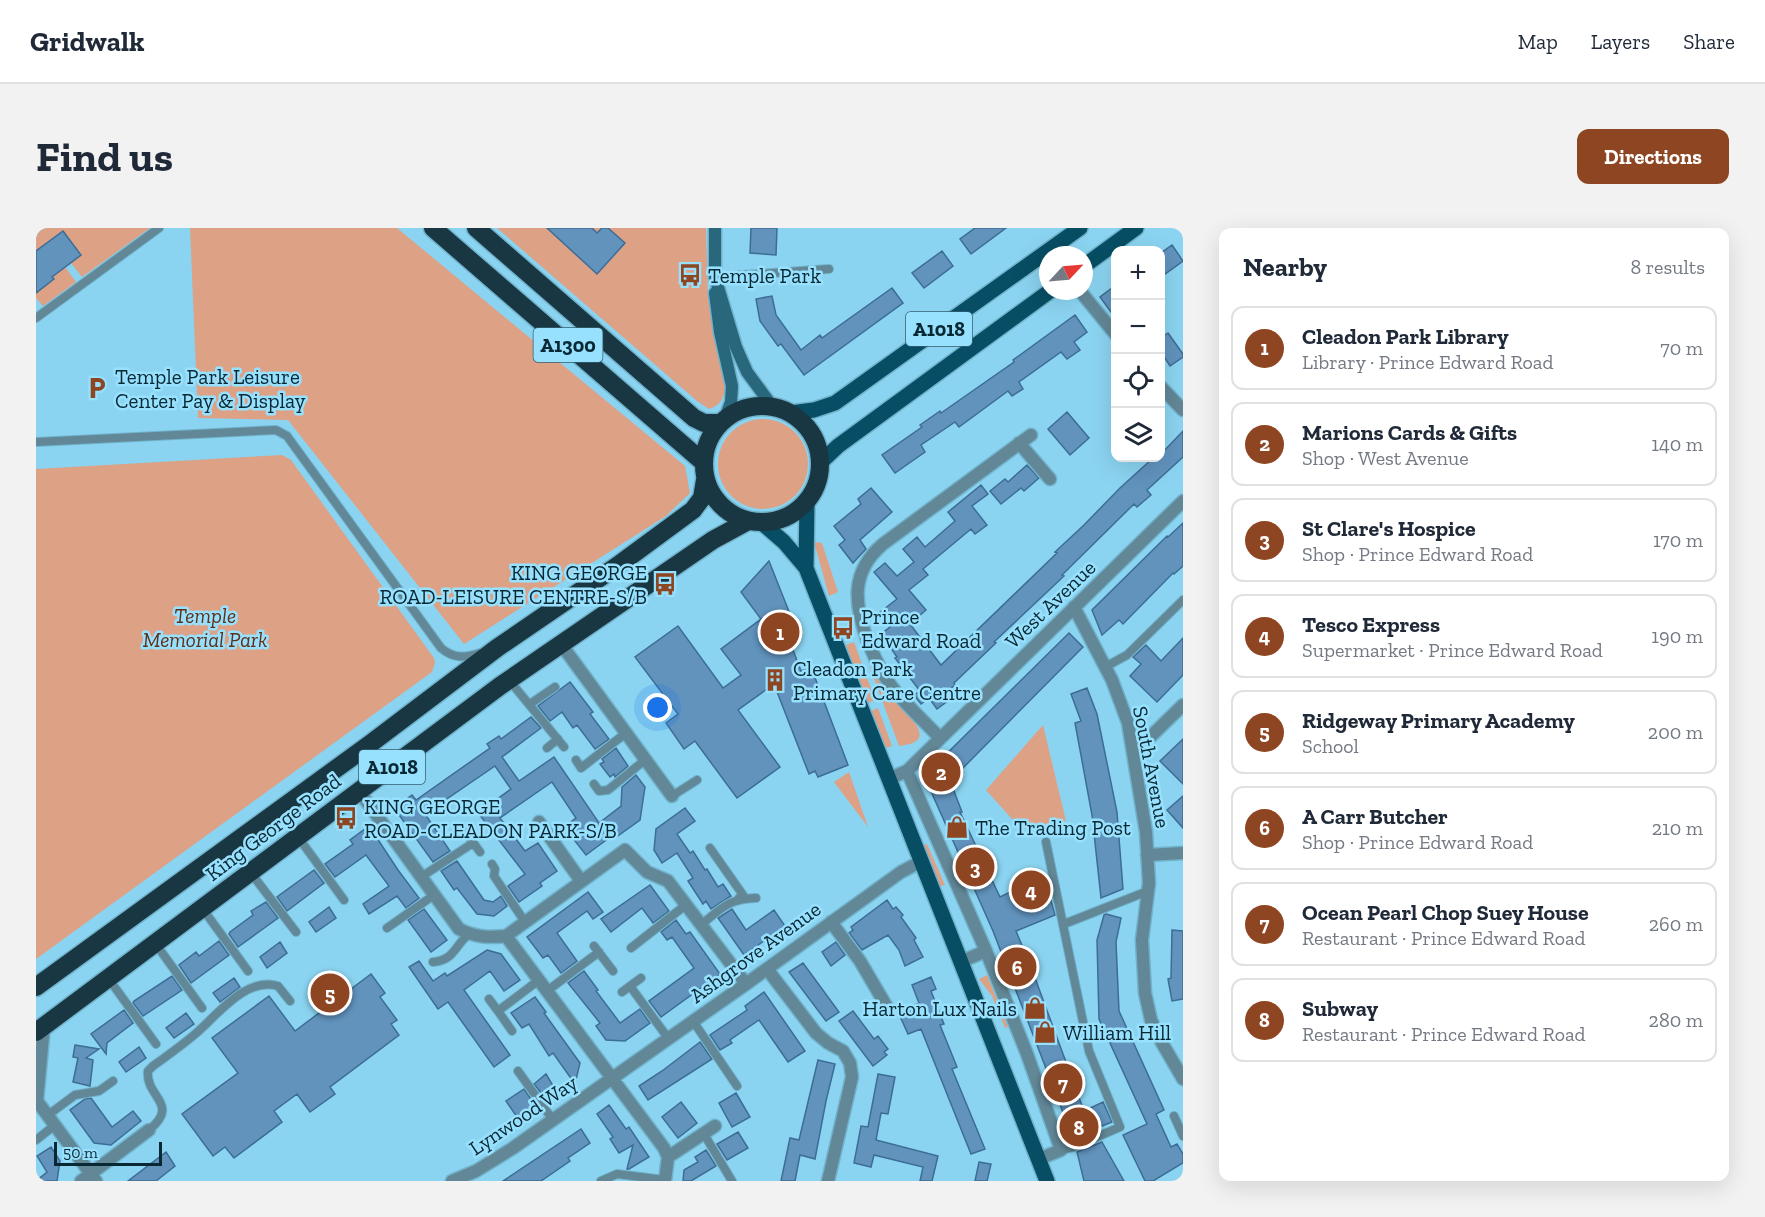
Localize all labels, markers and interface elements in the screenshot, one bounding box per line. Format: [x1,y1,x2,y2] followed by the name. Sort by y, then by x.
[30,25,144,58] text: Gridwalk
[1518,29,1558,54] text: Map
[1591,29,1650,54] text: Layers
[1683,29,1735,54] text: Share
[1577,129,1729,184] button: Directions
[36,131,173,182] text: Find us
[1039,246,1093,300] north arrow
[1111,246,1165,462] map controls
[1111,246,1165,300] button: +
[1243,251,1327,283] text: Nearby
[1630,255,1705,279] text: 8 results
[677,262,703,288] bus stop icon: Temple Park
[708,263,821,288] place label: Temple Park
[1111,300,1165,354] button: −
[906,312,972,346] road number: A1018
[1302,323,1509,350] text: Cleadon Park Library
[534,328,602,362] road number: A1300
[1260,336,1269,360] text: 1
[1660,336,1703,360] text: 70 m
[1302,350,1553,374] text: Library · Prince Edward Road
[1111,354,1165,408] button: locate
[115,364,306,413] place label: Temple Park Leisure Center Pay & Display
[84,375,110,401] parking icon: Temple Park Leisure Center Pay & Display
[1111,408,1165,462] button: layers
[1302,419,1517,446] text: Marions Cards & Gifts
[1259,432,1270,456] text: 2
[1651,432,1703,456] text: 140 m
[1302,446,1469,470] text: Shop · West Avenue
[1302,515,1476,542] text: St Clare's Hospice
[1259,528,1270,552] text: 3
[1653,528,1703,552] text: 170 m
[1302,542,1533,566] text: Shop · Prince Edward Road
[1000,555,1101,653] street label: West Avenue
[380,560,647,609] place label: KING GEORGE ROAD-LEISURE CENTRE-S/B
[652,571,678,597] bus stop icon: KING GEORGE ROAD-LEISURE CENTRE-S/B
[143,603,267,652] park label: Temple Memorial Park
[861,604,982,653] place label: Prince Edward Road
[760,610,800,654] pin: 1
[1302,611,1440,638] text: Tesco Express
[830,615,856,641] bus stop icon: Prince Edward Road
[1259,624,1270,648] text: 4
[1651,624,1703,648] text: 190 m
[1302,638,1603,662] text: Supermarket · Prince Edward Road
[793,656,981,705] place label: Cleadon Park Primary Care Centre
[762,667,788,693] building icon: Cleadon Park Primary Care Centre
[643,693,672,722] your location
[1128,704,1176,830] street label: South Avenue
[1302,707,1575,734] text: Ridgeway Primary Academy
[1259,720,1270,744] text: 5
[1648,720,1703,744] text: 200 m
[1302,734,1359,758] text: School
[359,750,425,784] road number: A1018
[922,750,960,794] pin: 2
[200,768,346,886] street label: King George Road
[364,794,617,843] place label: KING GEORGE ROAD-CLEADON PARK-S/B
[1302,803,1448,830] text: A Carr Butcher
[333,805,359,831] bus stop icon: KING GEORGE ROAD-CLEADON PARK-S/B
[944,814,970,840] shop icon: The Trading Post
[975,815,1131,840] place label: The Trading Post
[1259,816,1270,840] text: 6
[1652,816,1703,840] text: 210 m
[1302,830,1533,854] text: Shop · Prince Edward Road
[956,844,994,890] pin: 3
[1012,868,1050,912] pin: 4
[684,896,826,1008] street label: Ashgrove Avenue
[1302,899,1589,926] text: Ocean Pearl Chop Suey House
[1260,912,1269,936] text: 7
[1649,912,1703,936] text: 260 m
[1302,926,1586,950] text: Restaurant · Prince Edward Road
[998,944,1036,990] pin: 6
[310,970,350,1016] pin: 5
[1022,995,1048,1021] shop icon: Harton Lux Nails
[1302,995,1378,1022] text: Subway
[863,996,1017,1021] place label: Harton Lux Nails
[1259,1008,1270,1032] text: 8
[1649,1008,1703,1032] text: 280 m
[1032,1019,1058,1045] shop icon: William Hill
[1063,1020,1172,1045] place label: William Hill
[1302,1022,1586,1046] text: Restaurant · Prince Edward Road
[1044,1060,1082,1106] pin: 7
[464,1070,582,1160] street label: Lynwood Way
[1060,1104,1098,1150] pin: 8
[54,1139,162,1166] scale bar
[63,1143,98,1162] text: 50 m

